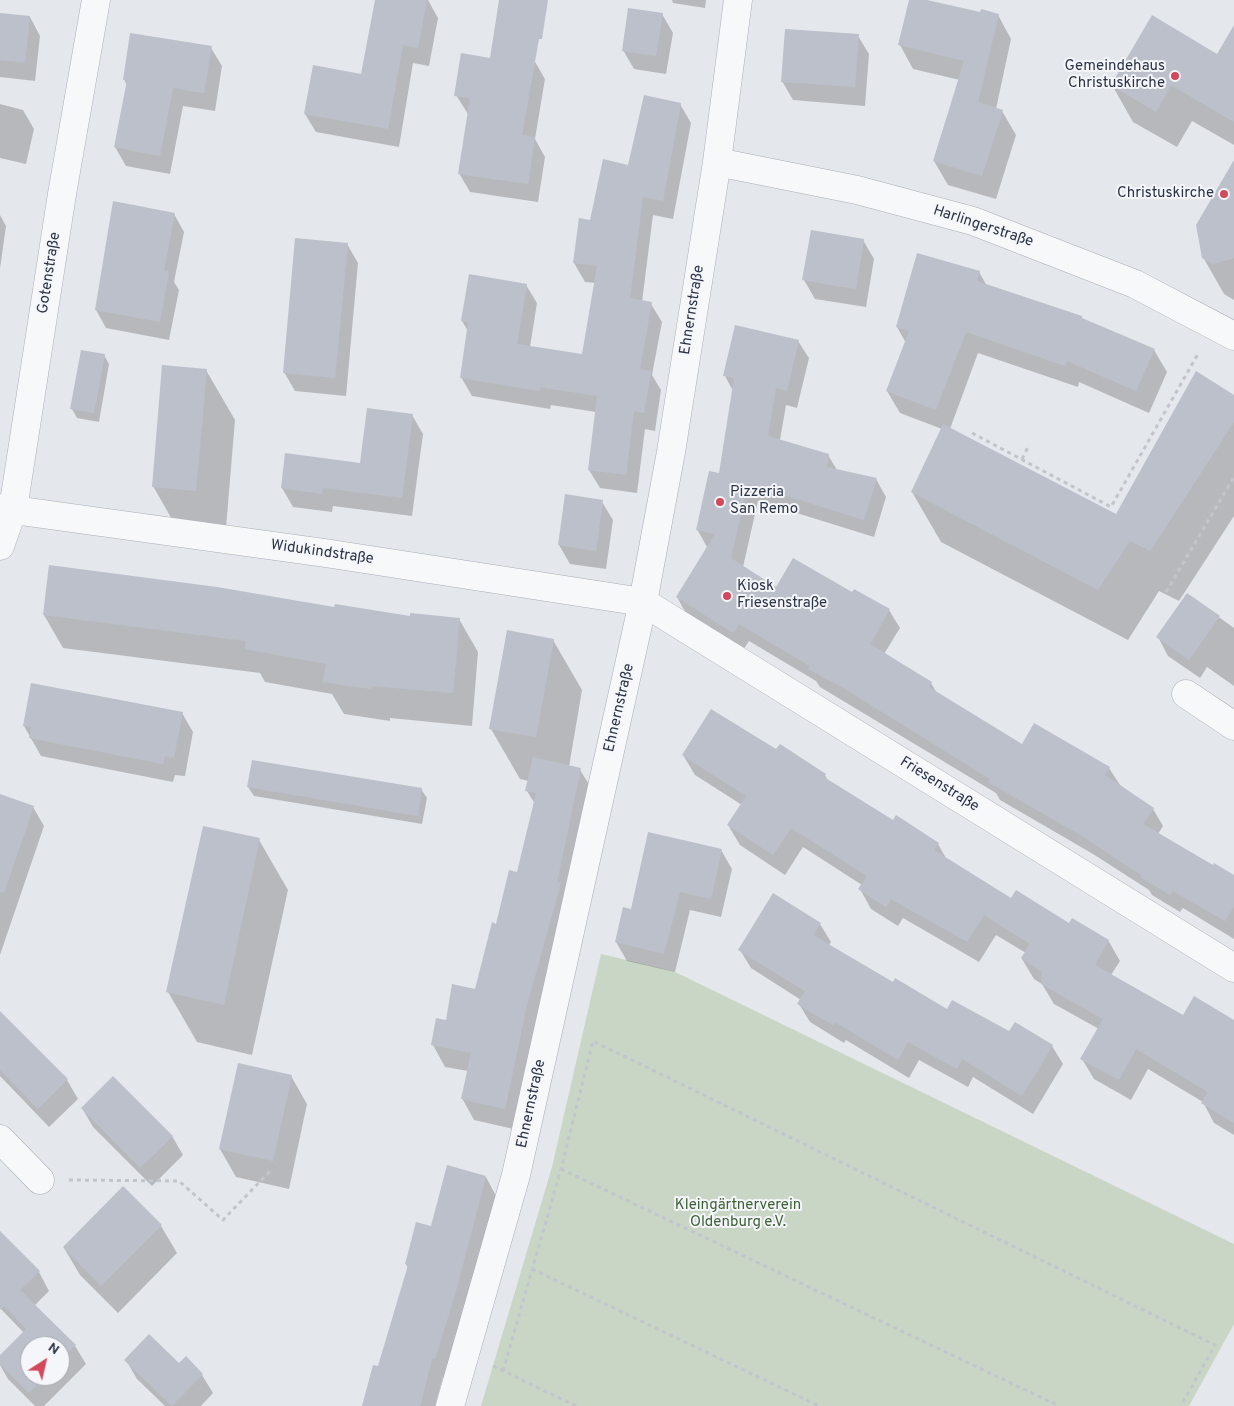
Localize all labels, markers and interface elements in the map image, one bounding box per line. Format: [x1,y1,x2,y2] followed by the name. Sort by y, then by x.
[1065,58,1165,93] place label: Gemeindehaus Christuskirche
[1169,70,1181,82] marker: Gemeindehaus Christuskirche
[1117,185,1214,203] place label: Christuskirche
[1218,188,1230,200] marker: Christuskirche
[931,202,1035,252] street label: Harlingerstraße
[35,231,65,315] street label: Gotenstraße
[677,264,709,356] street label: Ehnernstraße
[730,484,798,519] place label: Pizzeria San Remo
[714,496,726,508] marker: Pizzeria San Remo
[269,537,375,569] street label: Widukindstraße
[737,578,827,613] place label: Kiosk Friesenstraße
[721,590,733,602] marker: Kiosk Friesenstraße
[601,662,639,754] street label: Ehnernstraße
[896,754,982,816] street label: Friesenstraße
[514,1058,550,1150] street label: Ehnernstraße
[675,1197,801,1232] park label: Kleingärtnerverein Oldenburg e.V.
[20,1336,70,1386] north arrow
[44,1339,62,1359] text: N

